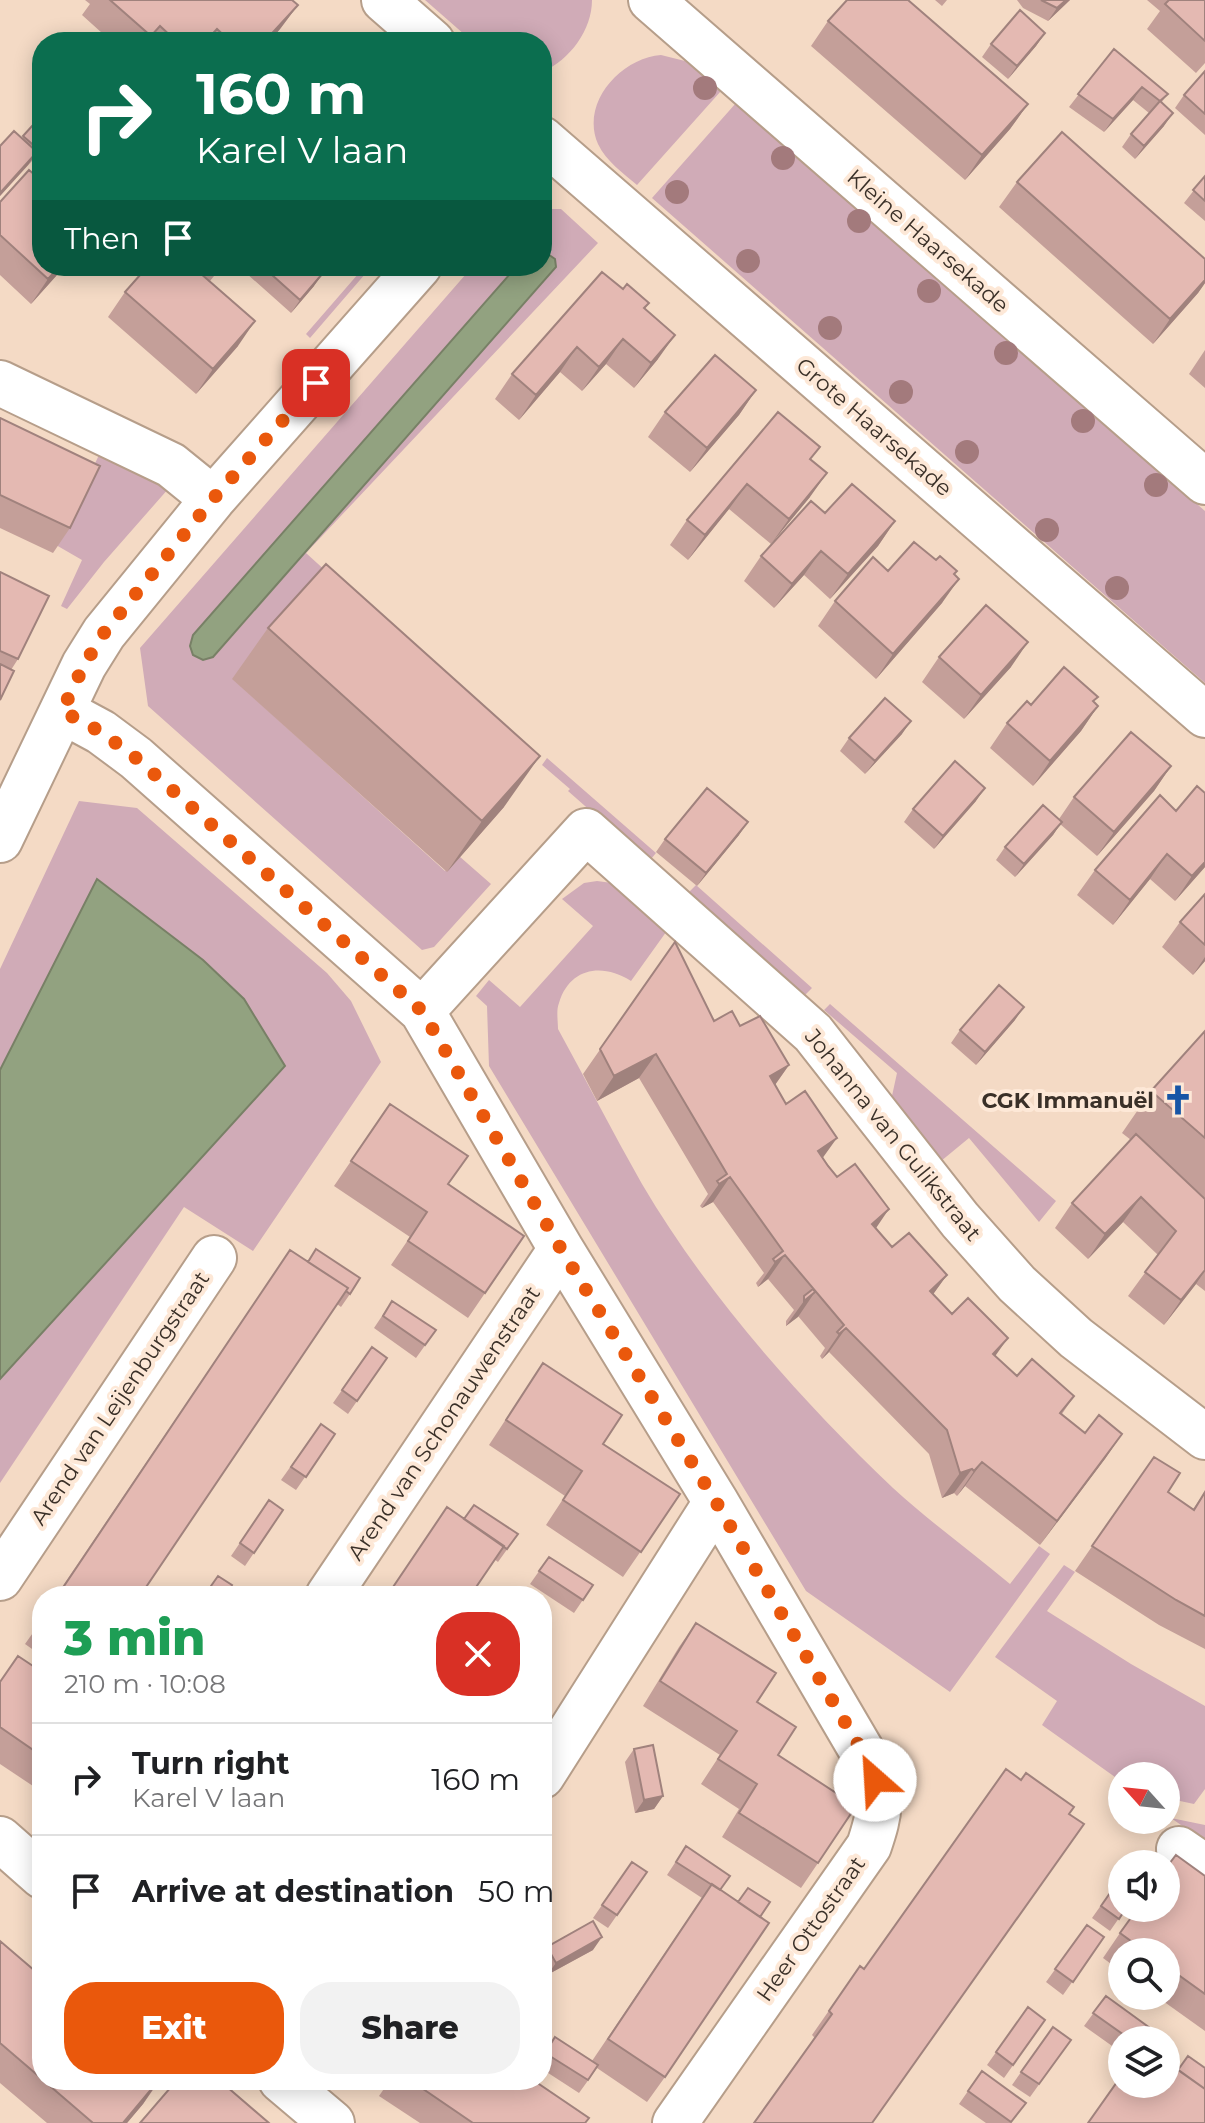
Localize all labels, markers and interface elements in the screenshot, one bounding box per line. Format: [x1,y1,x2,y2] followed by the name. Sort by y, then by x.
[196,60,366,128] text: 160 m
[64,64,168,168] icon: right
[196,128,408,172] text: Karel V laan
[842,163,1014,319] street label: Kleine Haarsekade
[156,216,200,260] icon: arrive
[64,220,140,257] text: Then
[282,349,350,417] pin
[791,352,957,502] street label: Grote Haarsekade
[294,361,338,405] icon: arrive
[798,1023,987,1247] street label: Johanna van Gulikstraat
[1161,1083,1195,1117] church icon: CGK Immanuël
[982,1087,1154,1114] place label: CGK Immanuël
[25,1266,215,1530] street label: Arend van Leijenburgstraat
[342,1281,546,1565] street label: Arend van Schonauwenstraat
[64,1609,206,1667] text: 3 min
[436,1612,520,1696] button: close
[64,1668,226,1700] text: 210 m · 10:08
[833,1738,917,1822] position arrow
[132,1745,289,1782] text: Turn right
[64,1757,108,1801] icon: right
[431,1761,520,1798] text: 160 m
[1108,1762,1180,1834] north arrow
[1108,1762,1180,2098] map controls
[132,1782,285,1814] text: Karel V laan
[1108,1850,1180,1922] button: sound
[751,1851,871,2007] street label: Heer Ottostraat
[64,1869,108,1913] icon: arrive
[132,1873,454,1910] text: Arrive at destination
[478,1873,555,1910] text: 50 m
[1108,1938,1180,2010] button: search
[64,1982,284,2074] button: Exit
[300,1982,520,2074] button: Share
[1108,2026,1180,2098] button: layers

